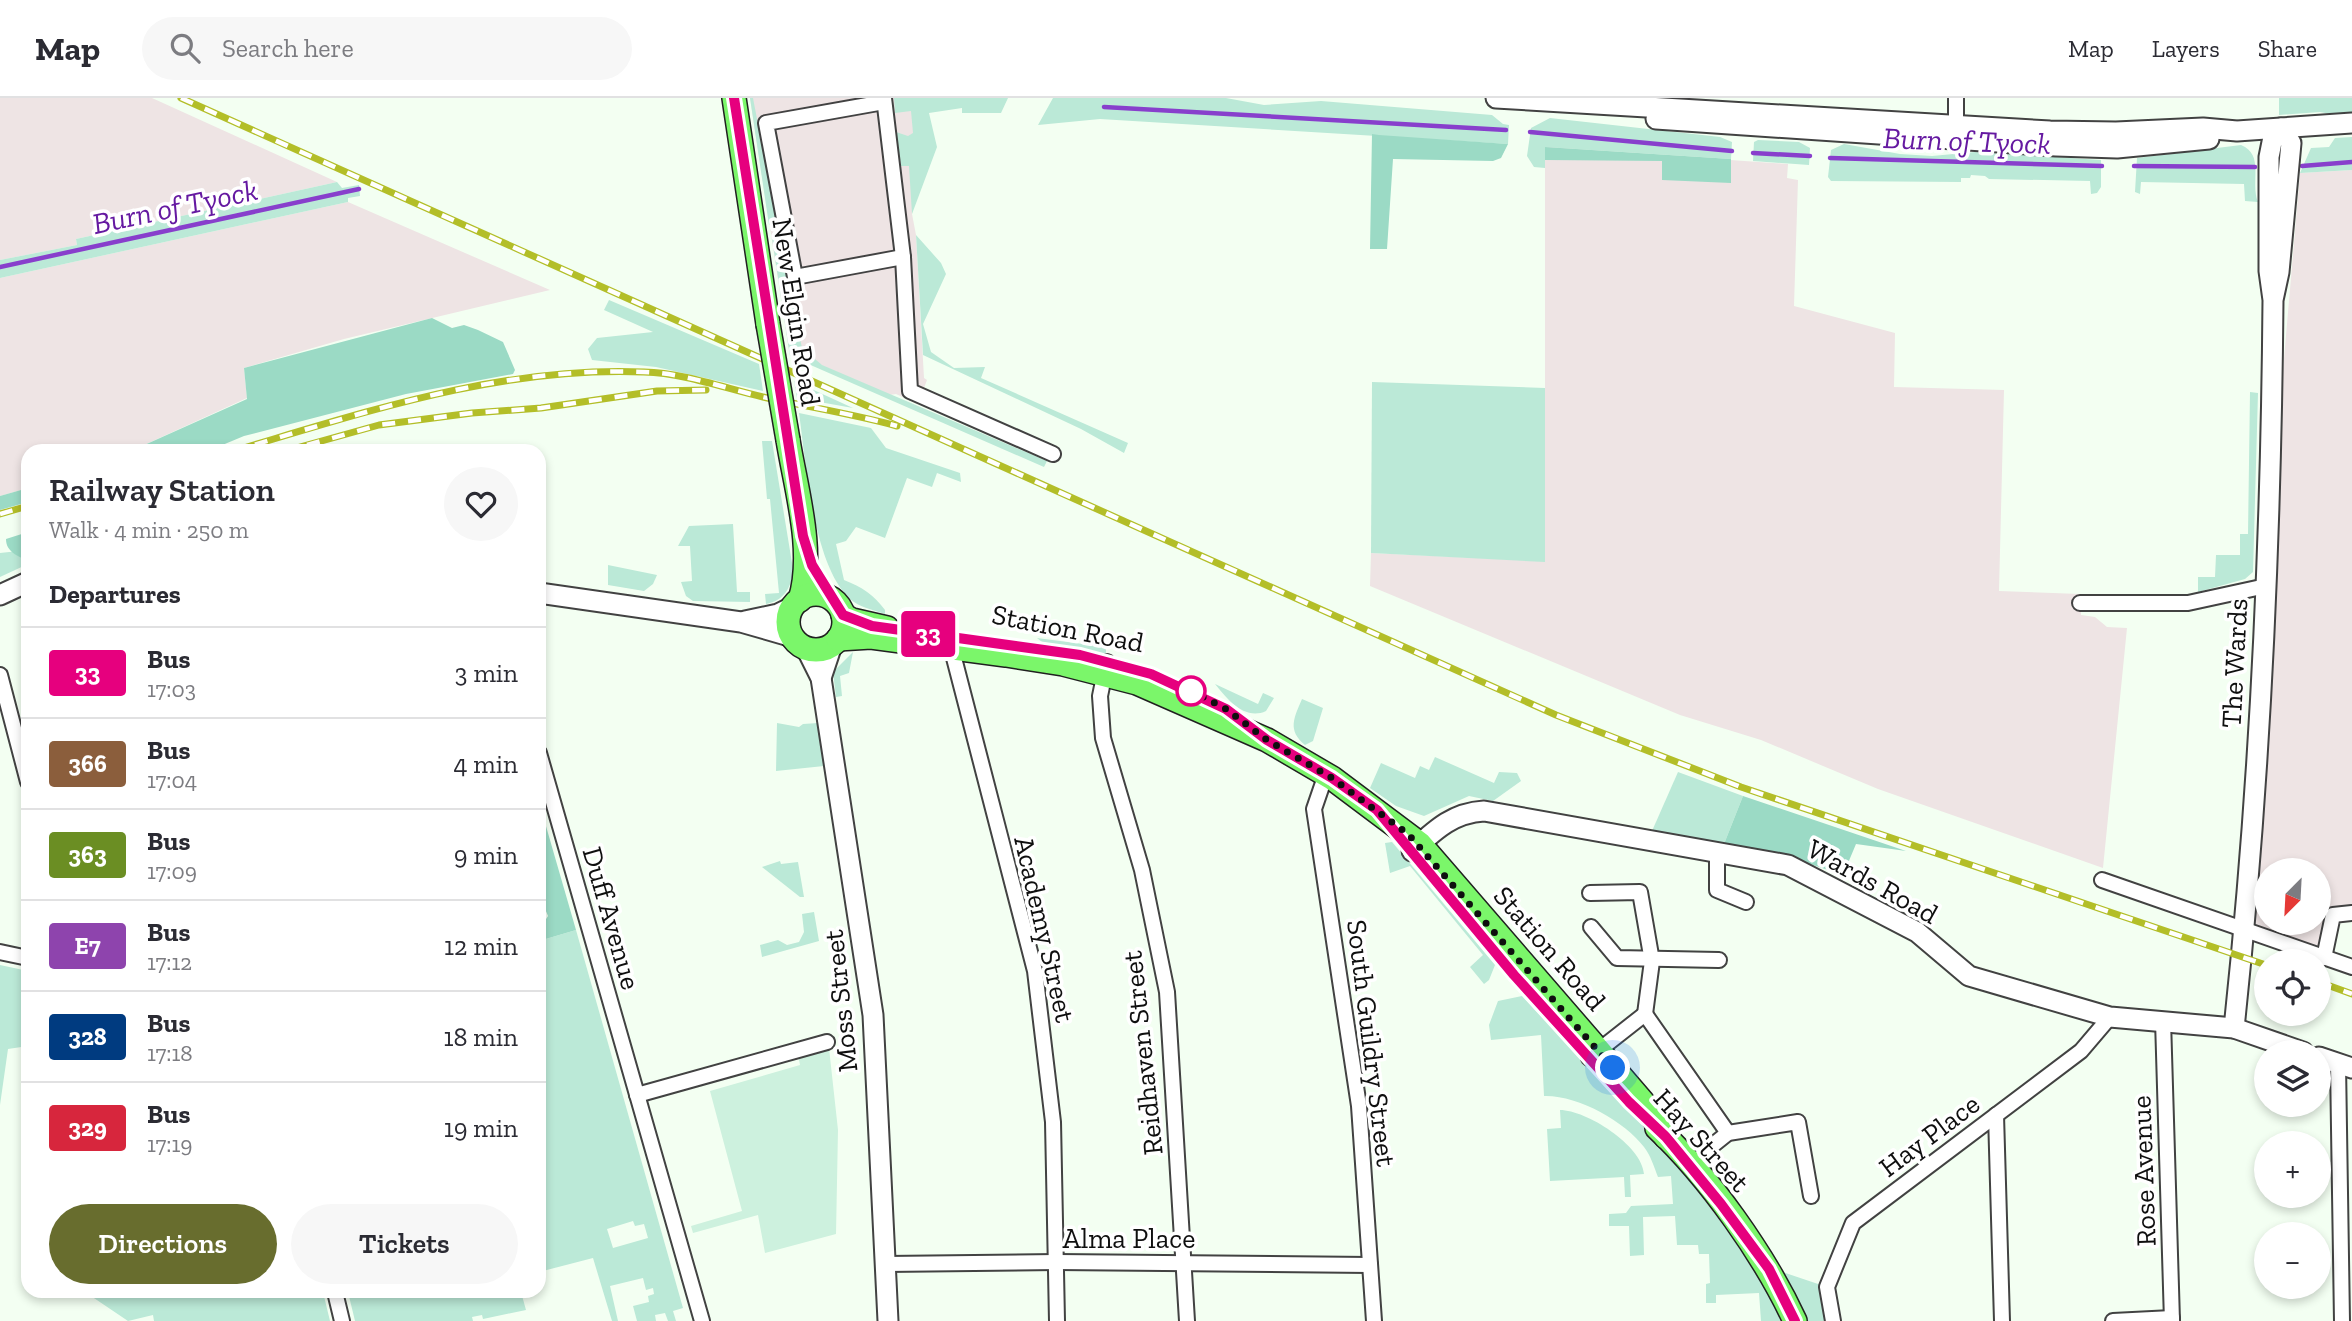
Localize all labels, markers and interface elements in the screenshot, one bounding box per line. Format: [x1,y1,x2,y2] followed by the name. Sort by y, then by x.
[142,17,632,80] search box
[35,29,100,68] text: Map
[166,29,204,67] icon: search
[222,32,354,64] text: Search here
[2068,34,2114,63] text: Map
[2152,34,2220,63] text: Layers
[2258,34,2317,63] text: Share
[1883,120,2051,162] water label: Burn of Tyock
[89,172,261,242] water label: Burn of Tyock
[765,216,828,408] street label: New Elgin Road
[444,467,518,541] button: heart
[49,470,275,509] text: Railway Station
[49,516,249,544] text: Walk · 4 min · 250 m
[49,578,181,610] text: Departures
[989,598,1147,659] street label: Station Road
[2215,598,2254,729] street label: The Wards
[897,611,960,657] line badge: 33
[915,619,941,648] text: 33
[147,643,190,675] text: Bus
[455,657,518,689] text: 3 min
[75,658,100,687] text: 33
[147,675,196,703] text: 17:03
[1176,676,1206,706] unlabelled marker
[147,734,190,766] text: Bus
[453,748,518,780] text: 4 min
[68,749,107,778] text: 366
[147,766,197,794] text: 17:04
[147,825,190,857] text: Bus
[1802,832,1944,931] street label: Wards Road
[1007,833,1082,1026] street label: Academy Street
[454,839,518,871] text: 9 min
[68,840,107,869] text: 363
[575,843,648,993] street label: Duff Avenue
[147,857,197,885] text: 17:09
[2254,858,2331,934] north arrow
[2254,858,2331,1299] map controls
[1487,879,1613,1017] street label: Station Road
[147,916,190,948] text: Bus
[1340,918,1403,1169] street label: South Guildry Street
[817,927,864,1074] street label: Moss Street
[444,930,518,962] text: 12 min
[74,931,101,960] text: E7
[147,948,192,976] text: 17:12
[1115,949,1170,1157] street label: Reidhaven Street
[2254,949,2331,1026] button: locate
[147,1007,190,1039] text: Bus
[443,1021,518,1053] text: 18 min
[68,1022,107,1051] text: 328
[147,1039,193,1067] text: 17:18
[2254,1040,2331,1117] button: layers
[1595,1050,1630,1085] your location
[1647,1082,1757,1199] street label: Hay Street
[1873,1087,1986,1184] street label: Hay Place
[2124,1095,2163,1247] street label: Rose Avenue
[147,1098,190,1130] text: Bus
[444,1112,518,1144] text: 19 min
[68,1113,107,1142] text: 329
[147,1130,193,1158] text: 17:19
[2254,1131,2331,1208] button: +
[49,1204,277,1284] button: Directions
[291,1204,518,1284] button: Tickets
[1063,1222,1195,1255] street label: Alma Place
[2254,1222,2331,1299] button: −

